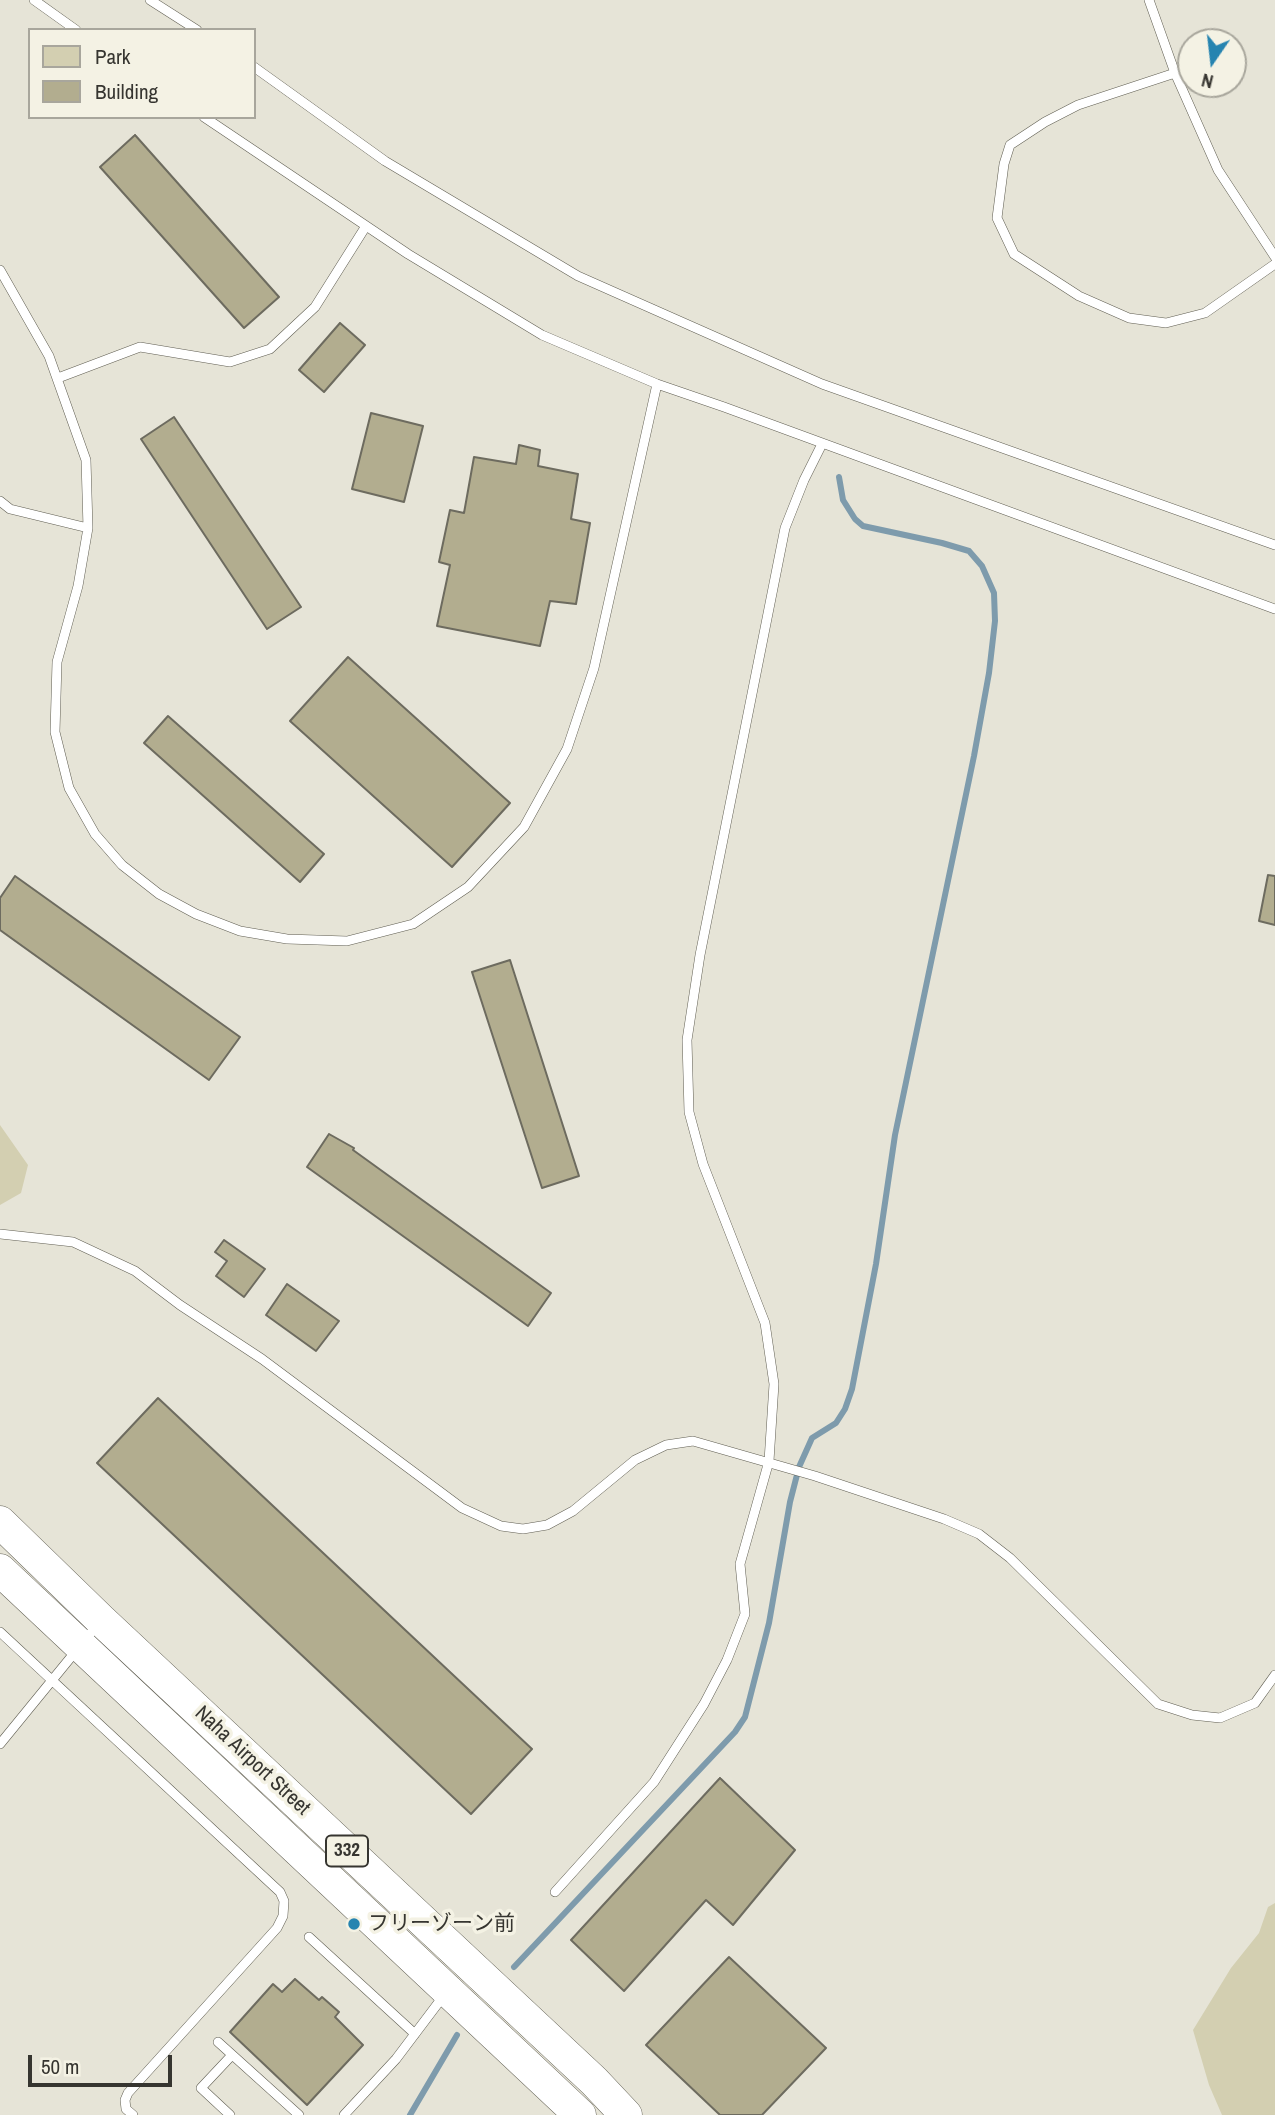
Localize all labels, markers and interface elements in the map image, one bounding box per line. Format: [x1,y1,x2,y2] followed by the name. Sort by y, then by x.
[28,28,256,119] legend
[1177,28,1247,98] north arrow
[95,42,130,71] text: Park
[1199,67,1216,95] text: N
[95,77,158,106] text: Building
[189,1701,315,1821] street label: Naha Airport Street
[326,1836,368,1867] road number: 332
[368,1911,515,1937] place label: フリーゾーン前
[346,1916,362,1932] marker: フリーゾーン前
[32,2042,175,2086] scale bar
[41,2052,79,2081] text: 50 m

